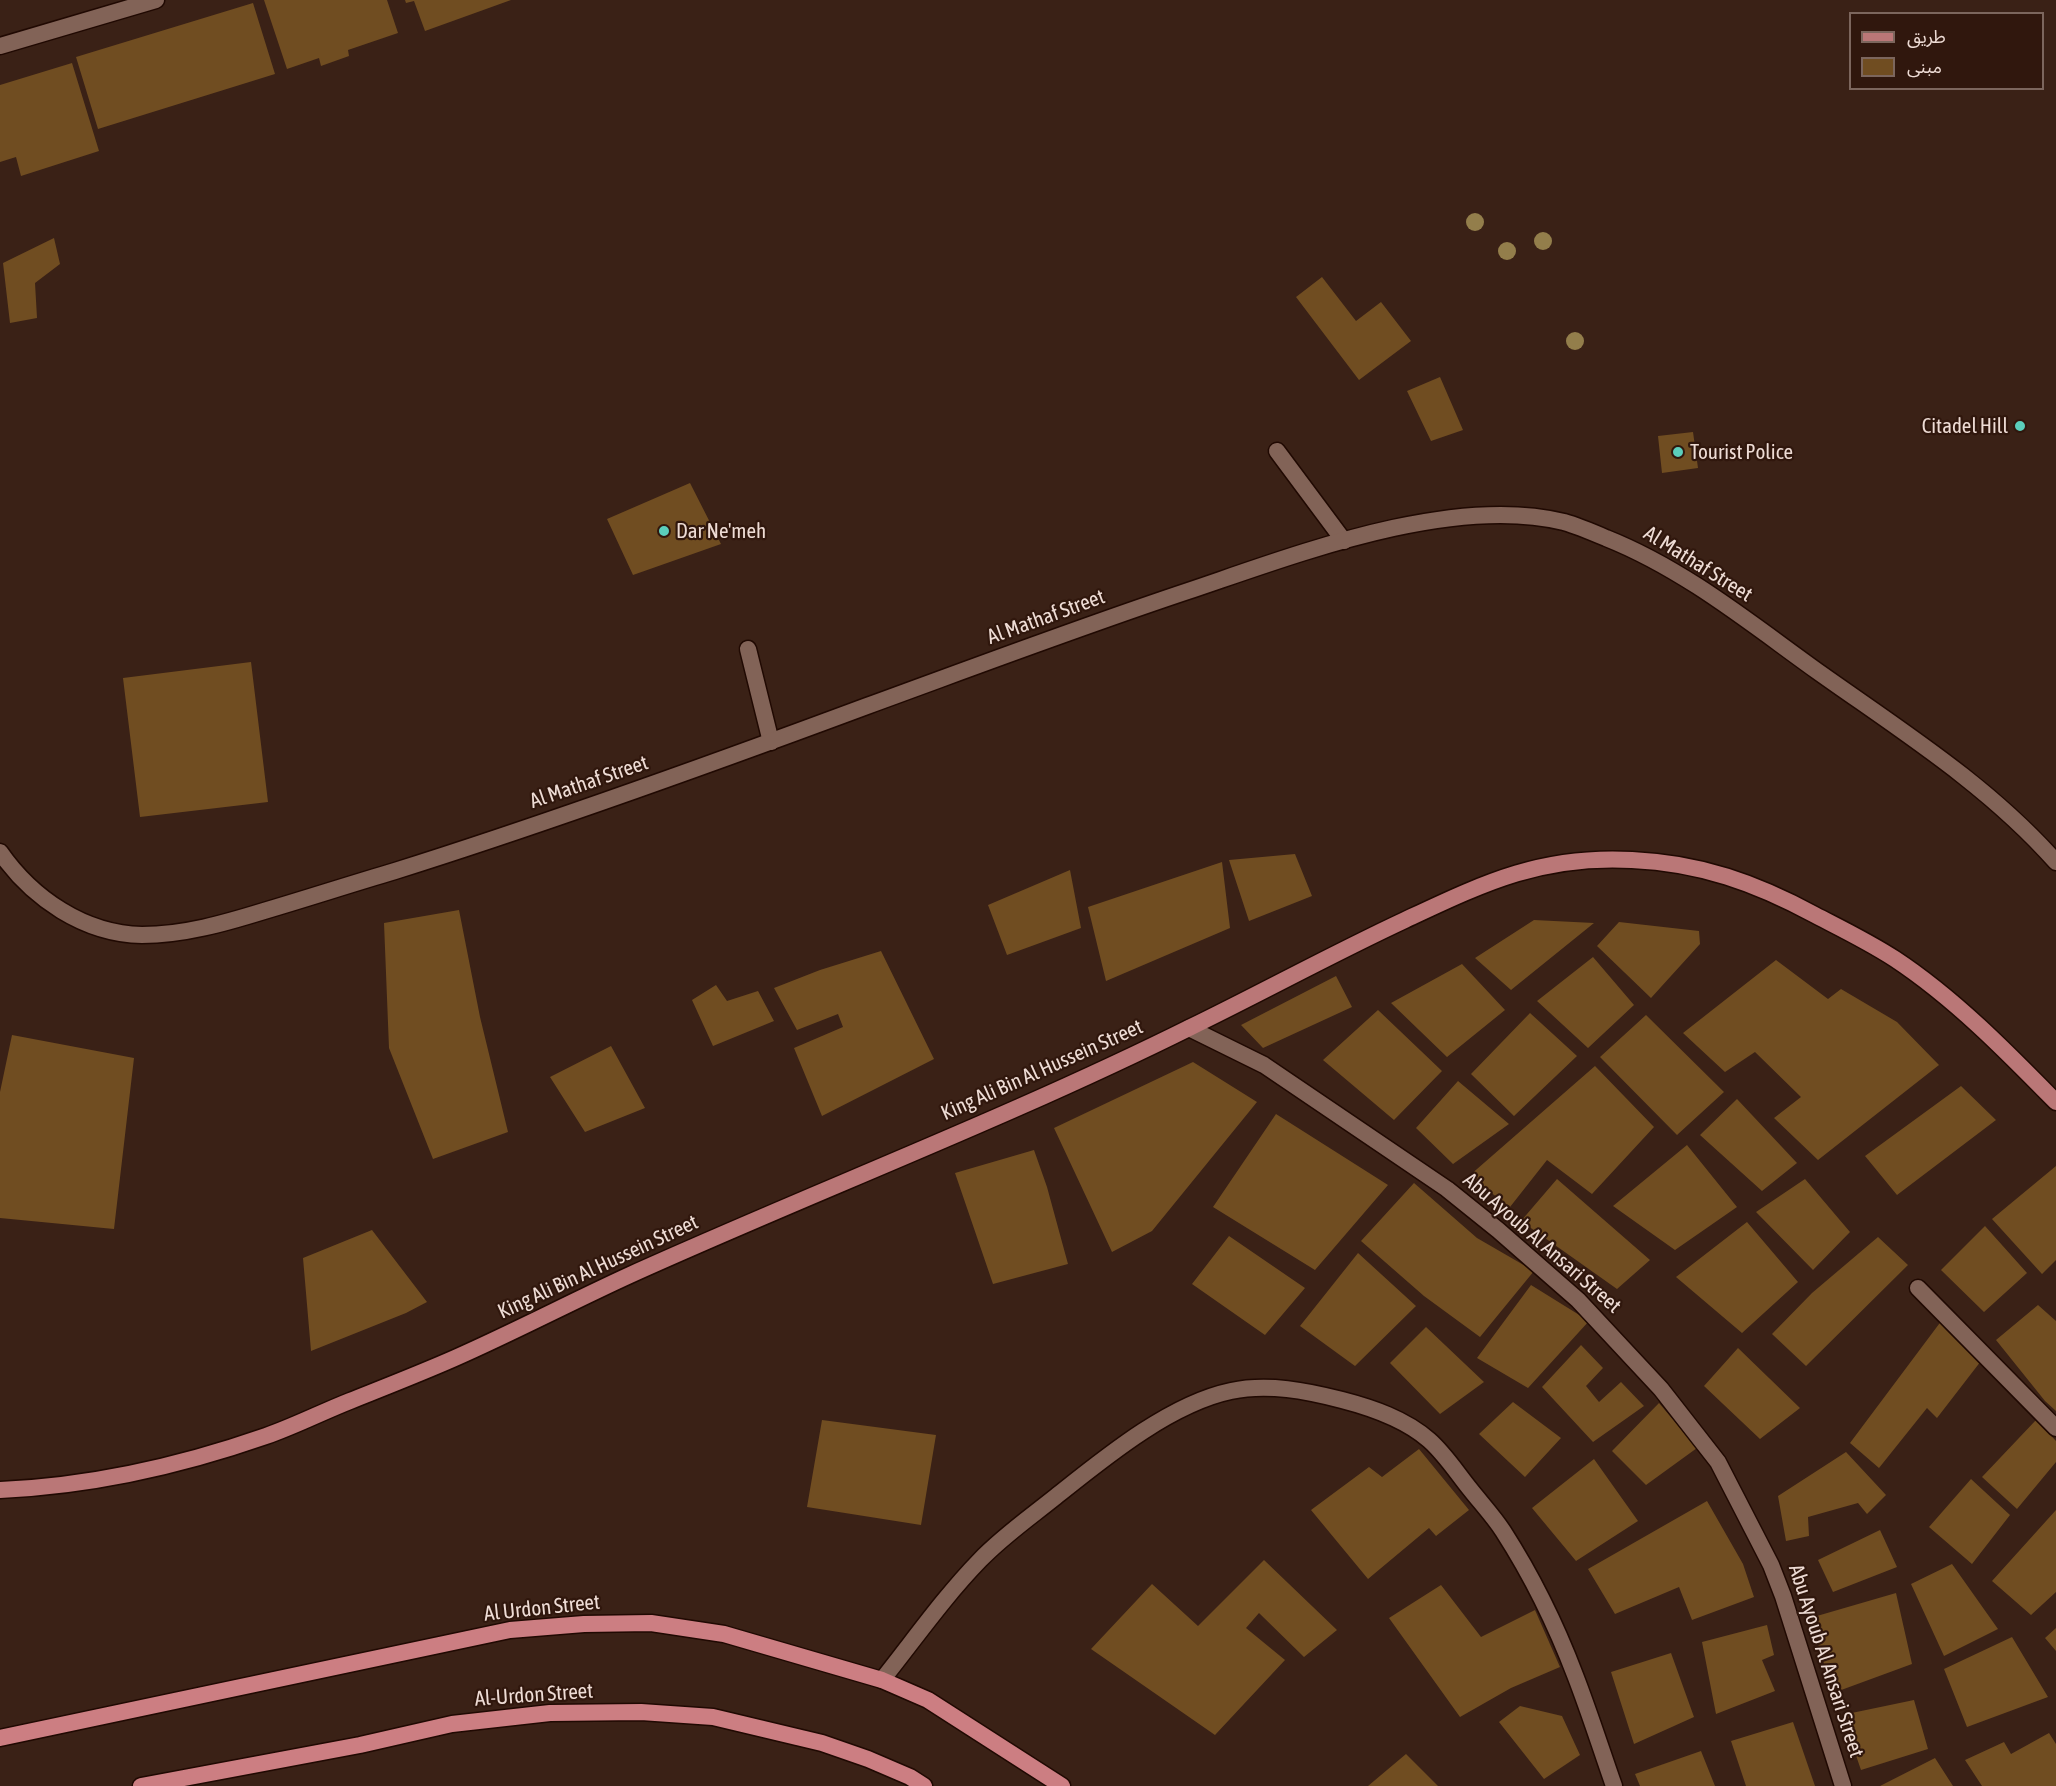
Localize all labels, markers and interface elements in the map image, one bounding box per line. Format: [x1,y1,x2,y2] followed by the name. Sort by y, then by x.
[1849,12,2044,90] legend
[1907,26,1946,47] text: طريق
[1907,56,1942,77] text: مبنى
[1922,413,2008,439] place label: Citadel Hill
[2013,419,2027,433] marker: Citadel Hill
[1690,439,1793,465] place label: Tourist Police
[1671,445,1685,459] marker: Tourist Police
[676,518,766,544] place label: Dar Ne'meh
[1639,521,1757,607] street label: Al Mathaf Street
[657,524,671,538] marker: Dar Ne'meh
[984,584,1108,650] street label: Al Mathaf Street
[527,750,651,814] street label: Al Mathaf Street
[937,1014,1147,1126] street label: King Ali Bin Al Hussein Street
[1458,1167,1626,1319] street label: Abu Ayoub Al Ansari Street
[494,1210,702,1324] street label: King Ali Bin Al Hussein Street
[1783,1561,1869,1761] street label: Abu Ayoub Al Ansari Street
[483,1589,601,1627] street label: Al Urdon Street
[474,1678,594,1712] street label: Al-Urdon Street

